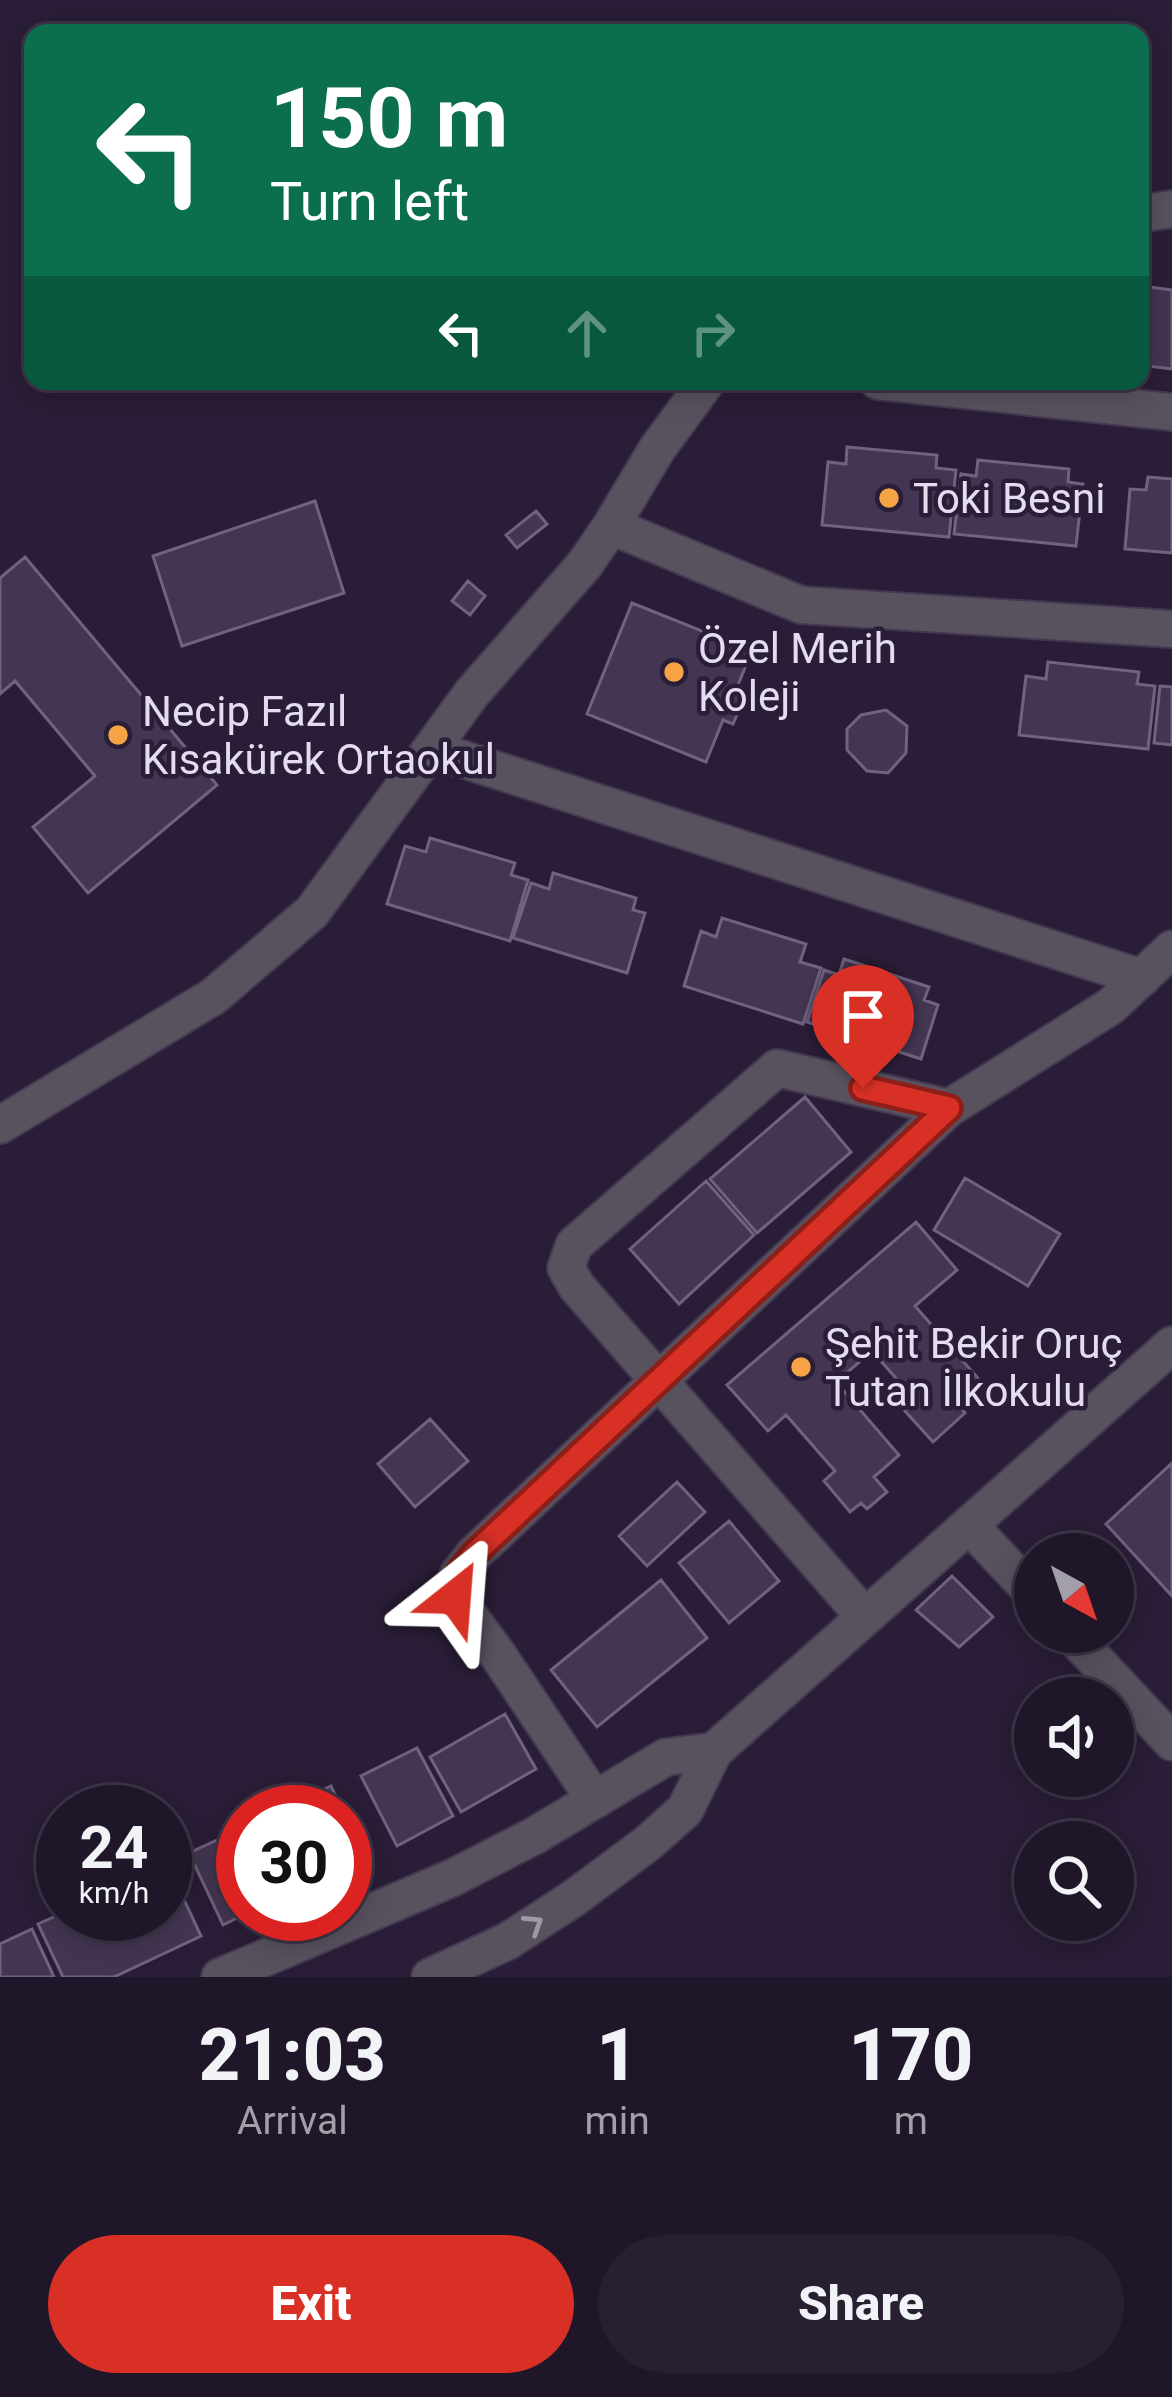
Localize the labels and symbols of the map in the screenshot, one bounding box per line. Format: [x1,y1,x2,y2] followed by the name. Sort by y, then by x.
[913,474,1105,523] place label: Toki Besni
[876,485,902,511] marker: Toki Besni
[698,624,897,721] place label: Özel Merih Koleji
[661,659,687,685] marker: Özel Merih Koleji
[142,687,495,784] place label: Necip Fazıl Kısakürek Ortaokul
[105,722,131,748] marker: Necip Fazıl Kısakürek Ortaokul
[812,965,914,1088] pin
[825,1319,1123,1416] place label: Şehit Bekir Oruç Tutan İlkokulu
[788,1354,814,1380] marker: Şehit Bekir Oruç Tutan İlkokulu
[1014,1533,1134,1653] north arrow
[392,1534,518,1660] position arrow
[216,1785,372,1941] speed limit sign: 30
[521,1916,543,1938] one-way arrow

